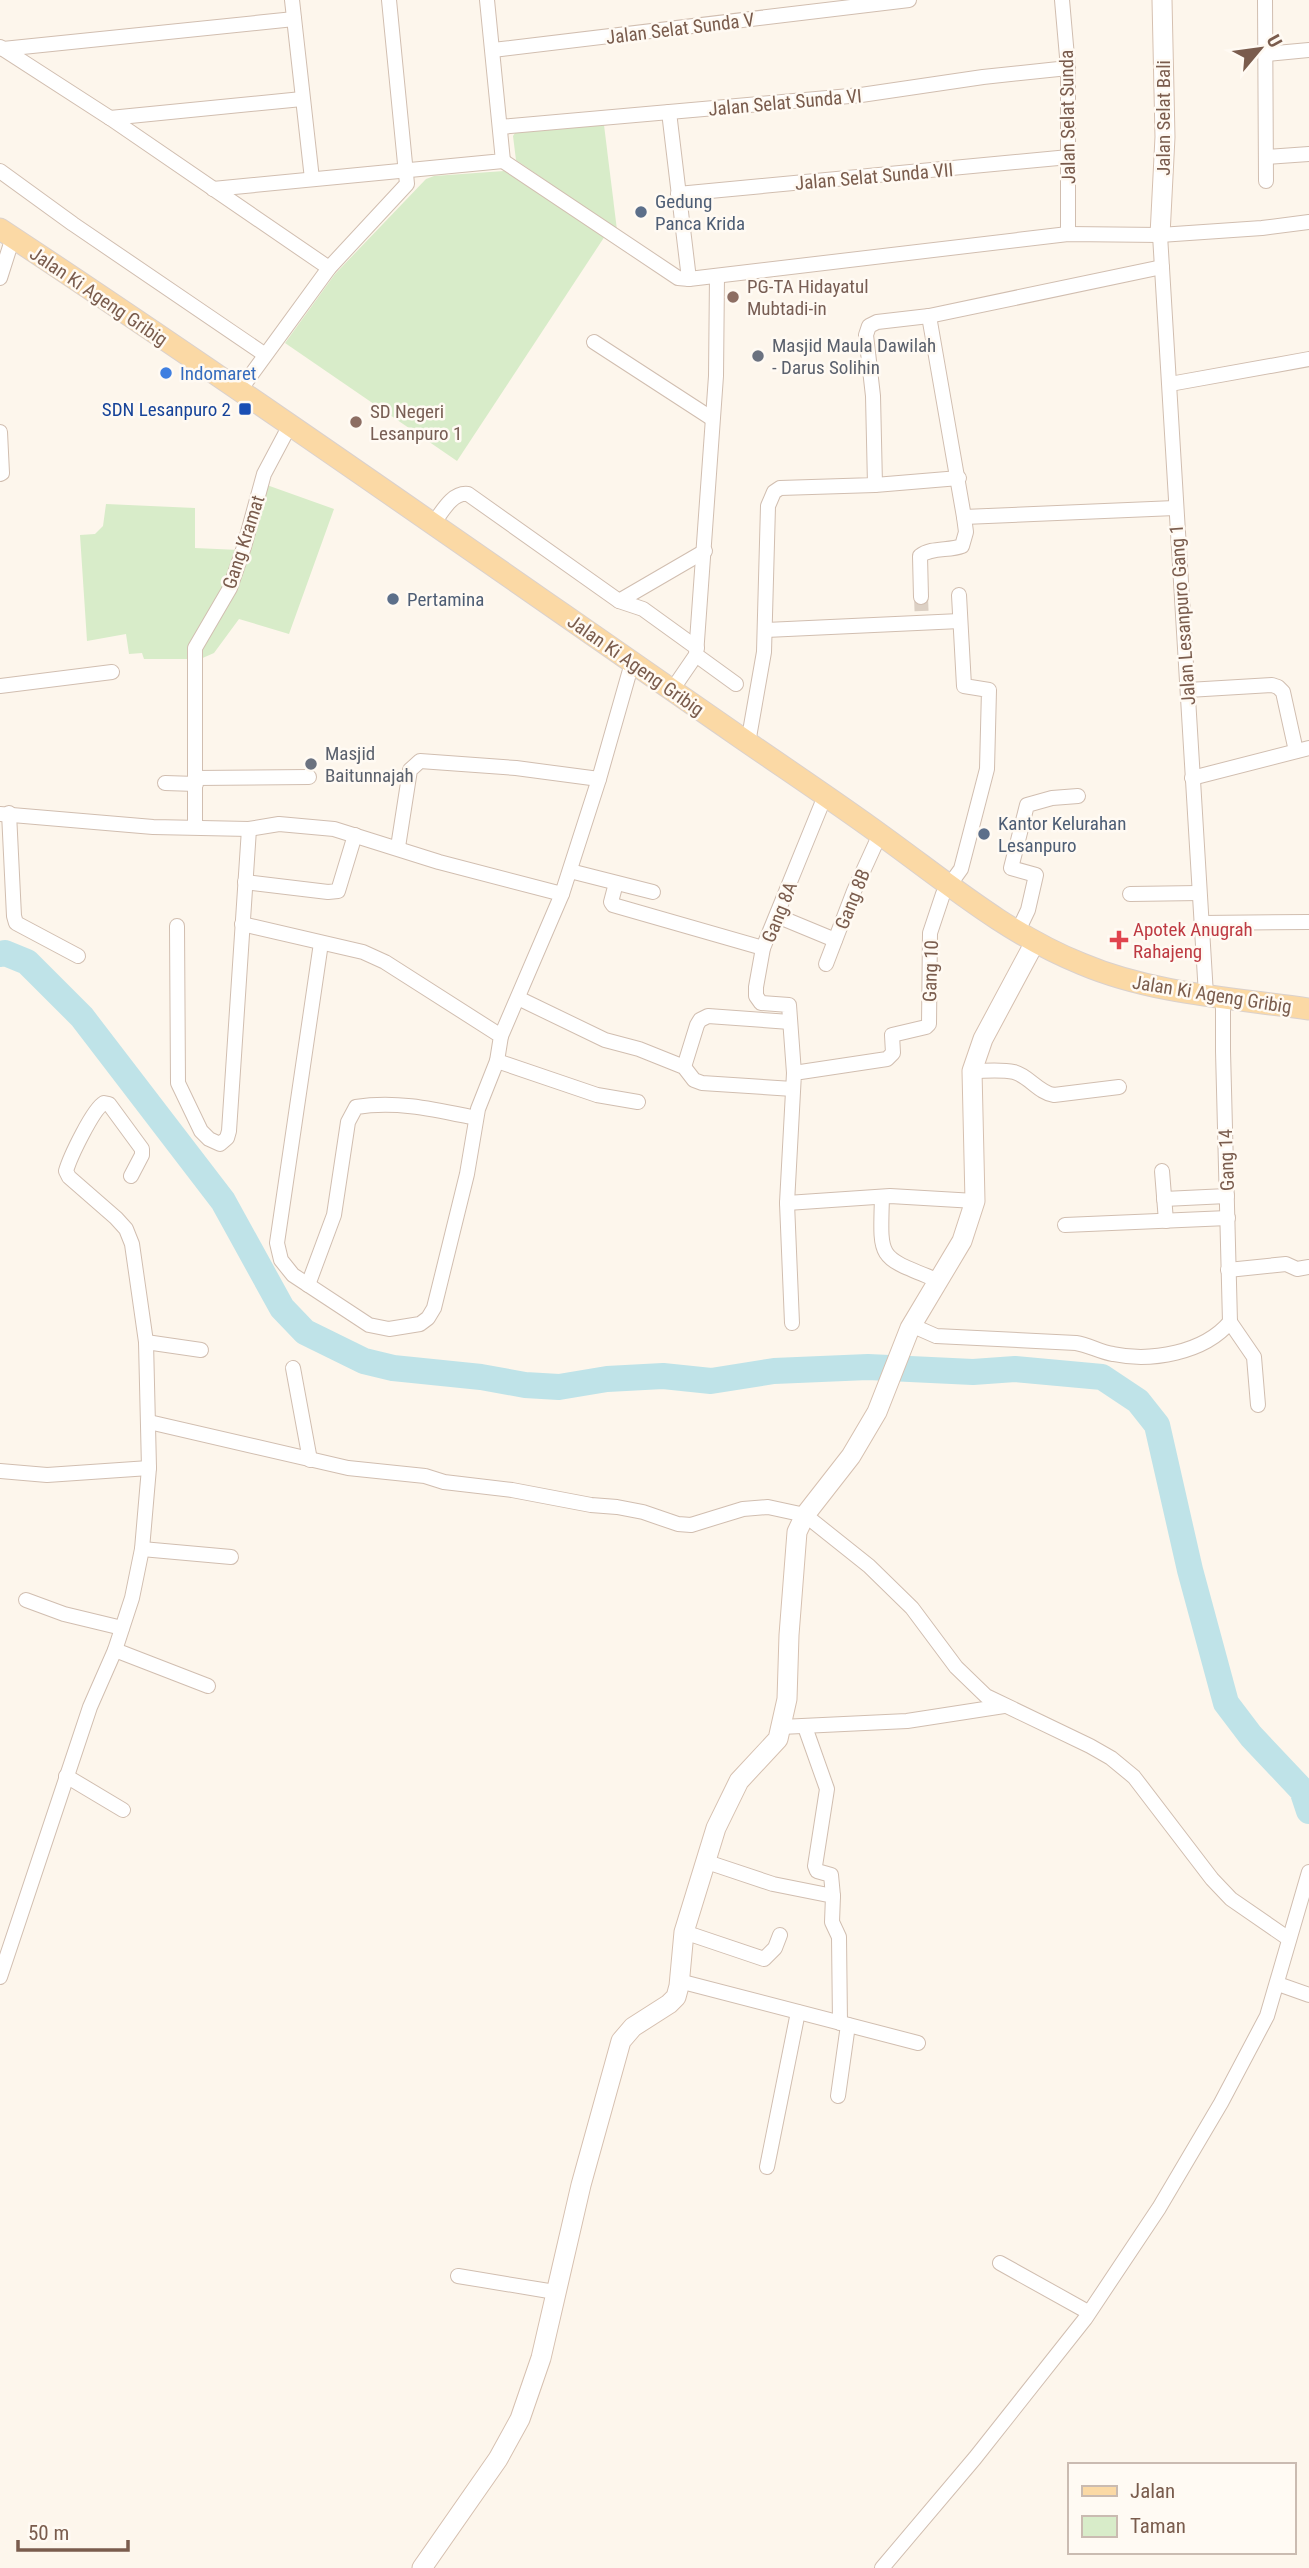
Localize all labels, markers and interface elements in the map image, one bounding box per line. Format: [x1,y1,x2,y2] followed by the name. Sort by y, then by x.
[605,8,756,49] street label: Jalan Selat Sunda V
[1225,14,1295,84] north arrow
[1262,31,1287,51] text: U
[1055,50,1080,184] street label: Jalan Selat Sunda
[1152,60,1175,176] street label: Jalan Selat Bali
[707,84,863,121] street label: Jalan Selat Sunda VI
[794,158,954,195] street label: Jalan Selat Sunda VII
[655,190,745,235] place label: Gedung Panca Krida
[633,204,649,220] marker: Gedung Panca Krida
[26,242,172,351] street label: Jalan Ki Ageng Gribig
[747,275,869,320] place label: PG-TA Hidayatul Mubtadi-in
[725,289,741,305] marker: PG-TA Hidayatul Mubtadi-in
[772,334,936,379] place label: Masjid Maula Dawilah - Darus Solihin
[750,348,766,364] marker: Masjid Maula Dawilah - Darus Solihin
[180,362,256,385] place label: Indomaret
[158,365,174,381] marker: Indomaret
[102,398,231,421] place label: SDN Lesanpuro 2
[370,400,462,445] place label: SD Negeri Lesanpuro 1
[237,401,253,417] marker: SDN Lesanpuro 2
[348,414,364,430] marker: SD Negeri Lesanpuro 1
[218,492,269,592] street label: Gang Kramat
[1165,524,1200,706] street label: Jalan Lesanpuro Gang 1
[407,588,484,611] place label: Pertamina
[385,591,401,607] marker: Pertamina
[563,610,708,721] street label: Jalan Ki Ageng Gribig
[325,742,414,787] place label: Masjid Baitunnajah
[303,756,319,772] marker: Masjid Baitunnajah
[998,812,1126,857] place label: Kantor Kelurahan Lesanpuro
[976,826,992,842] marker: Kantor Kelurahan Lesanpuro
[830,866,875,933] street label: Gang 8B
[757,878,802,946] street label: Gang 8A
[1133,918,1253,963] place label: Apotek Anugrah Rahajeng
[1111,932,1127,948] marker: Apotek Anugrah Rahajeng
[918,940,943,1002] street label: Gang 10
[1131,971,1293,1018] street label: Jalan Ki Ageng Gribig
[1214,1129,1239,1191] street label: Gang 14
[1068,2463,1295,2554] legend
[1130,2479,1175,2503] text: Jalan
[18,2508,128,2552] scale bar
[1130,2514,1186,2538] text: Taman
[28,2521,69,2545] text: 50 m

